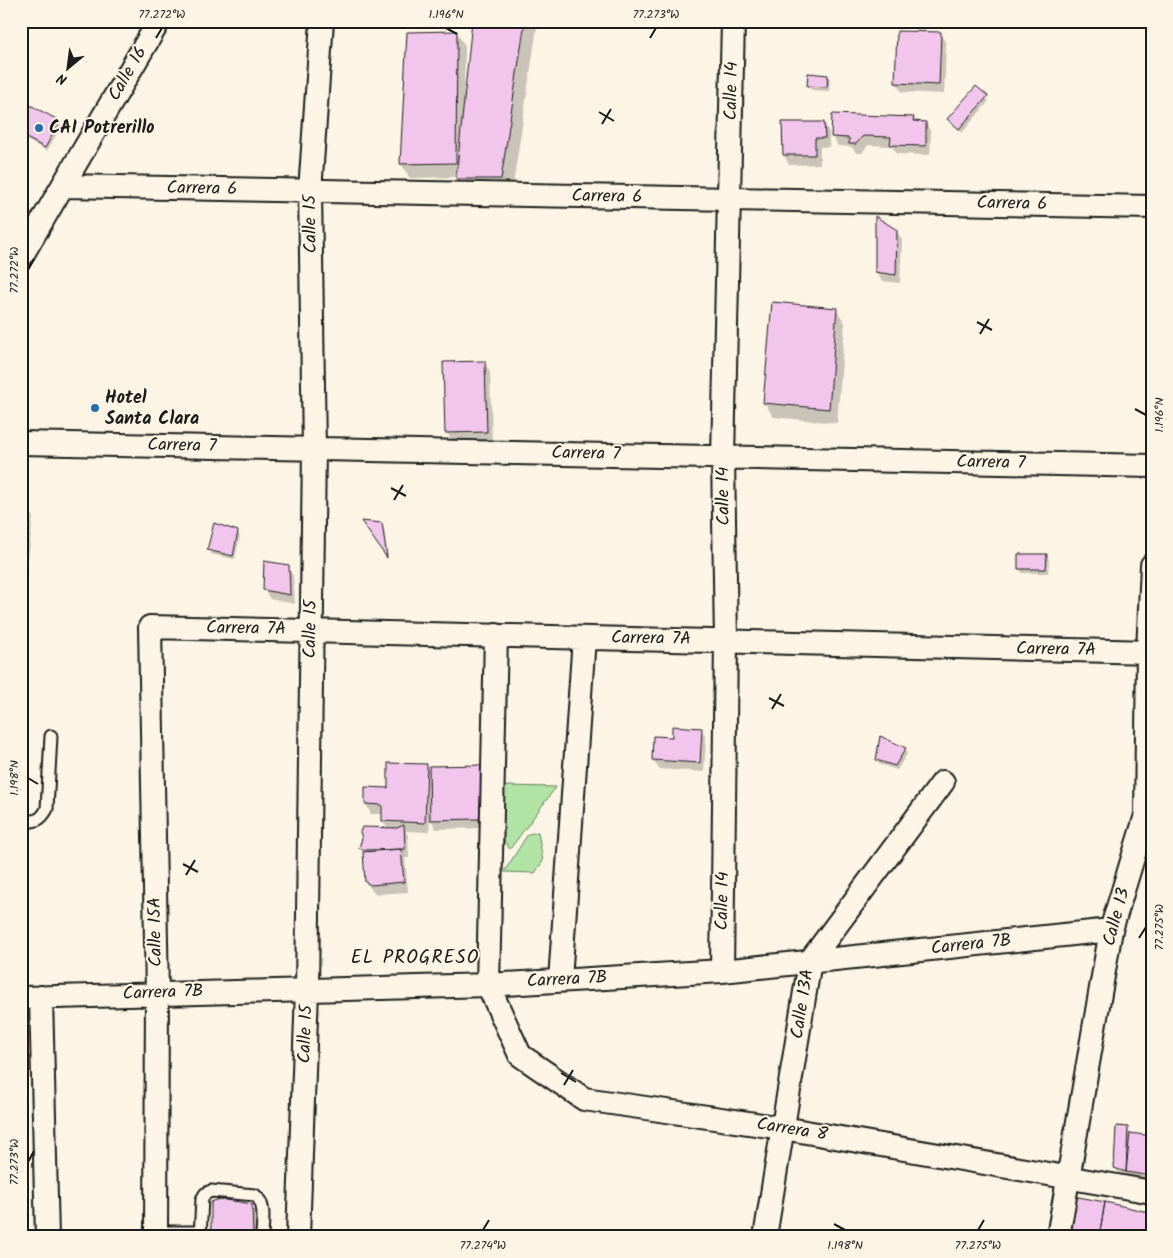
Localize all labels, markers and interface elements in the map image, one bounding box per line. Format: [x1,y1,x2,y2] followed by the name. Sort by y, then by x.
[139,5,185,24] text: 77.272°W
[428,5,464,24] text: 1.196°N
[633,5,679,24] text: 77.273°W
[101,41,155,107] street label: Calle 16
[42,42,92,92] north arrow
[717,61,747,121] street label: Calle 14
[53,67,71,90] text: N
[49,114,154,143] place label: CAI Potrerillo
[33,122,45,134] marker: CAI Potrerillo
[166,174,238,204] street label: Carrera 6
[571,182,643,212] street label: Carrera 6
[976,189,1048,219] street label: Carrera 6
[296,193,326,254] street label: Calle 15
[5,247,24,293] text: 77.272°W
[105,384,199,434] place label: Hotel Santa Clara
[1150,397,1169,433] text: 1.196°N
[89,402,101,414] marker: Hotel Santa Clara
[147,431,218,461] street label: Carrera 7
[551,439,622,469] street label: Carrera 7
[956,448,1027,478] street label: Carrera 7
[709,466,739,526] street label: Calle 14
[296,598,326,659] street label: Calle 15
[206,614,286,644] street label: Carrera 7A
[611,624,691,654] street label: Carrera 7A
[1016,635,1096,665] street label: Carrera 7A
[5,760,24,796] text: 1.198°N
[708,871,738,931] street label: Calle 14
[1095,885,1139,949] street label: Calle 13
[141,897,171,967] street label: Calle 15A
[1150,904,1169,950] text: 77.275°W
[929,926,1013,964] street label: Carrera 7B
[351,943,479,973] district label: EL PROGRESO
[526,963,608,997] street label: Carrera 7B
[783,967,823,1041] street label: Calle 13A
[122,977,204,1009] street label: Carrera 7B
[290,1003,322,1064] street label: Calle 15
[754,1110,830,1150] street label: Carrera 8
[5,1139,24,1185] text: 77.273°W
[460,1236,506,1255] text: 77.274°W
[827,1236,863,1255] text: 1.198°N
[955,1236,1001,1255] text: 77.275°W

